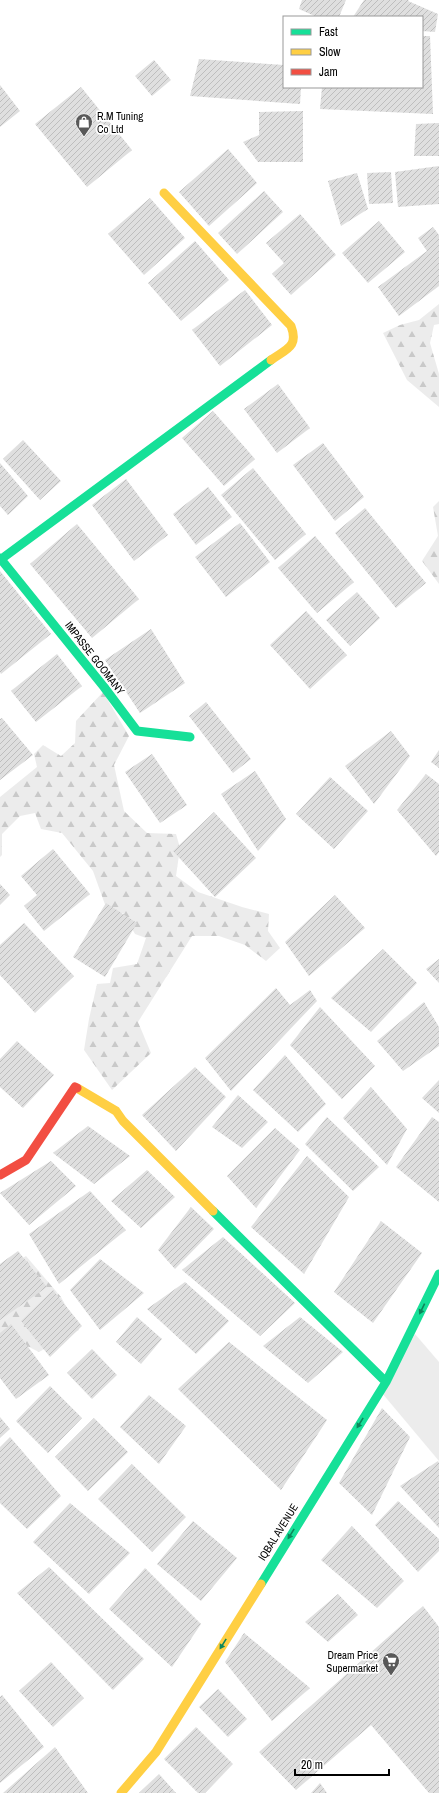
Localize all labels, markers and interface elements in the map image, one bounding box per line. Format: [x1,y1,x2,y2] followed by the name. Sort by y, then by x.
[283,16,423,88] legend
[319,24,338,40] text: Fast
[319,44,341,60] text: Slow
[319,64,338,80] text: Jam
[97,109,143,136] place label: R.M Tuning Co Ltd
[74,112,94,137] shop icon: R.M Tuning Co Ltd
[62,619,128,697] street label: IMPASSE GOOMANY
[419,1303,425,1315] one-way arrow
[356,1418,364,1428] one-way arrow
[255,1501,301,1563] street label: IQBAL AVENUE
[288,1528,295,1540] one-way arrow
[219,1639,227,1649] one-way arrow
[326,1648,378,1675] place label: Dream Price Supermarket
[381,1651,401,1676] supermarket icon: Dream Price Supermarket
[295,1751,389,1777] scale bar
[301,1757,323,1773] text: 20 m

